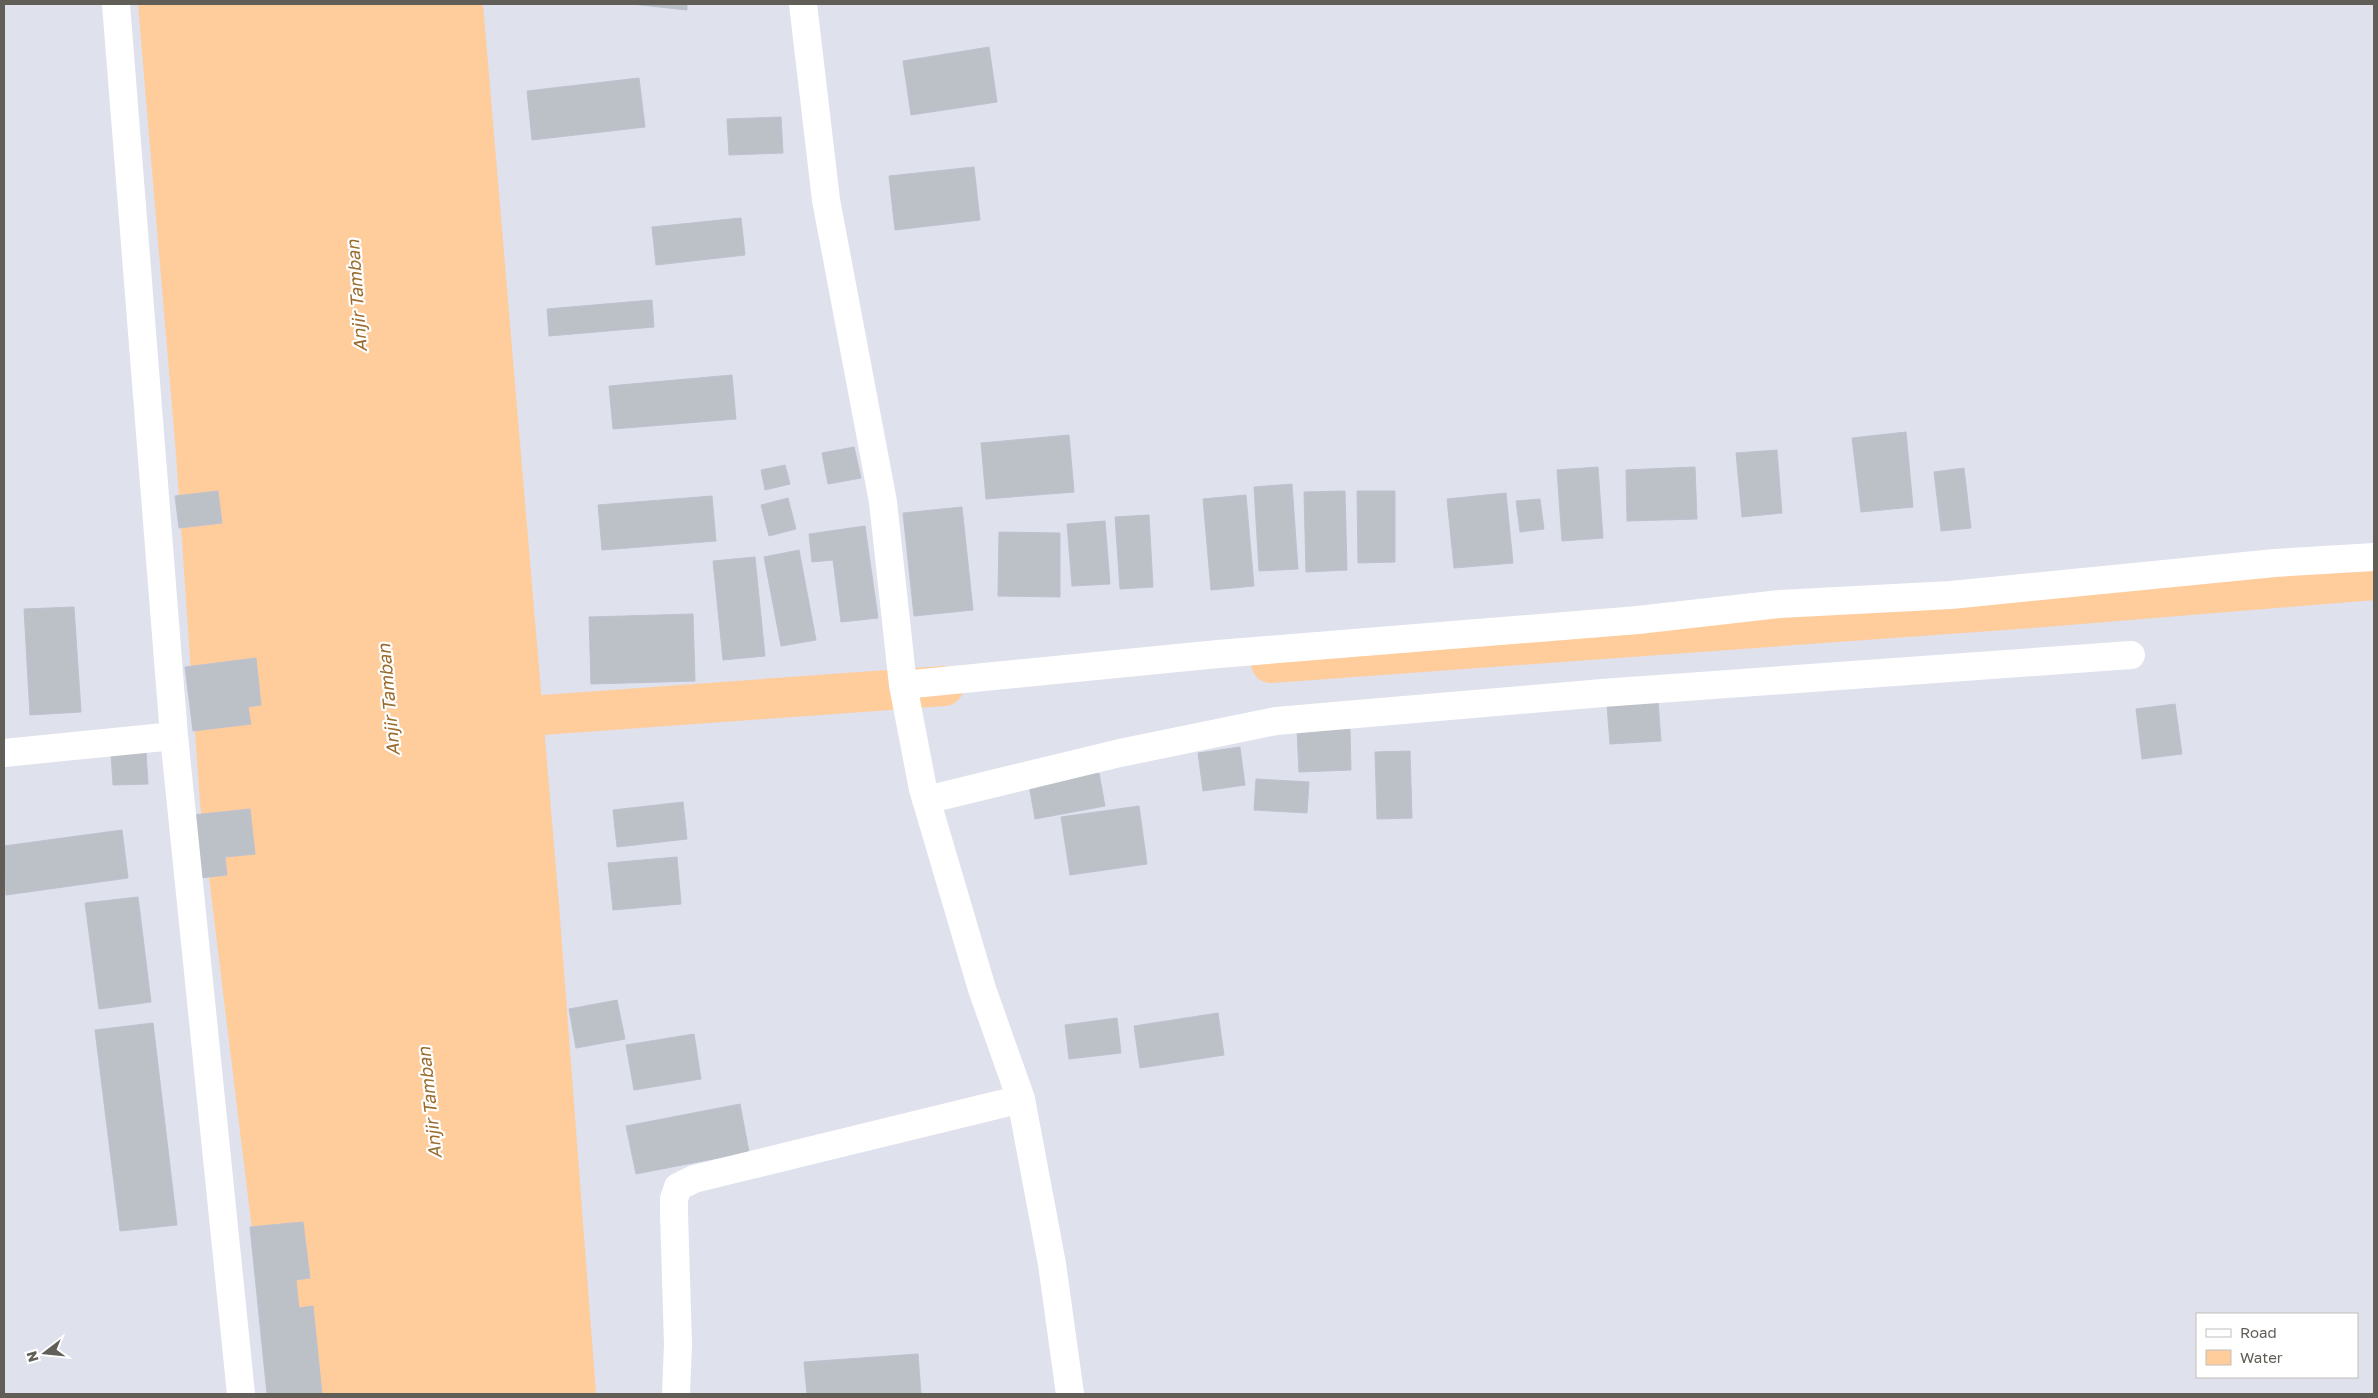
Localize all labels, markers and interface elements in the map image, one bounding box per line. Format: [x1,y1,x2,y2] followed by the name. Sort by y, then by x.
[341,238,371,353] water label: Anjir Tamban
[372,642,404,757] water label: Anjir Tamban
[412,1045,446,1160] water label: Anjir Tamban
[2196,1313,2358,1378] legend
[2240,1323,2277,1341] text: Road
[20,1328,70,1378] north arrow
[2240,1348,2283,1366] text: Water
[22,1349,42,1364] text: N

